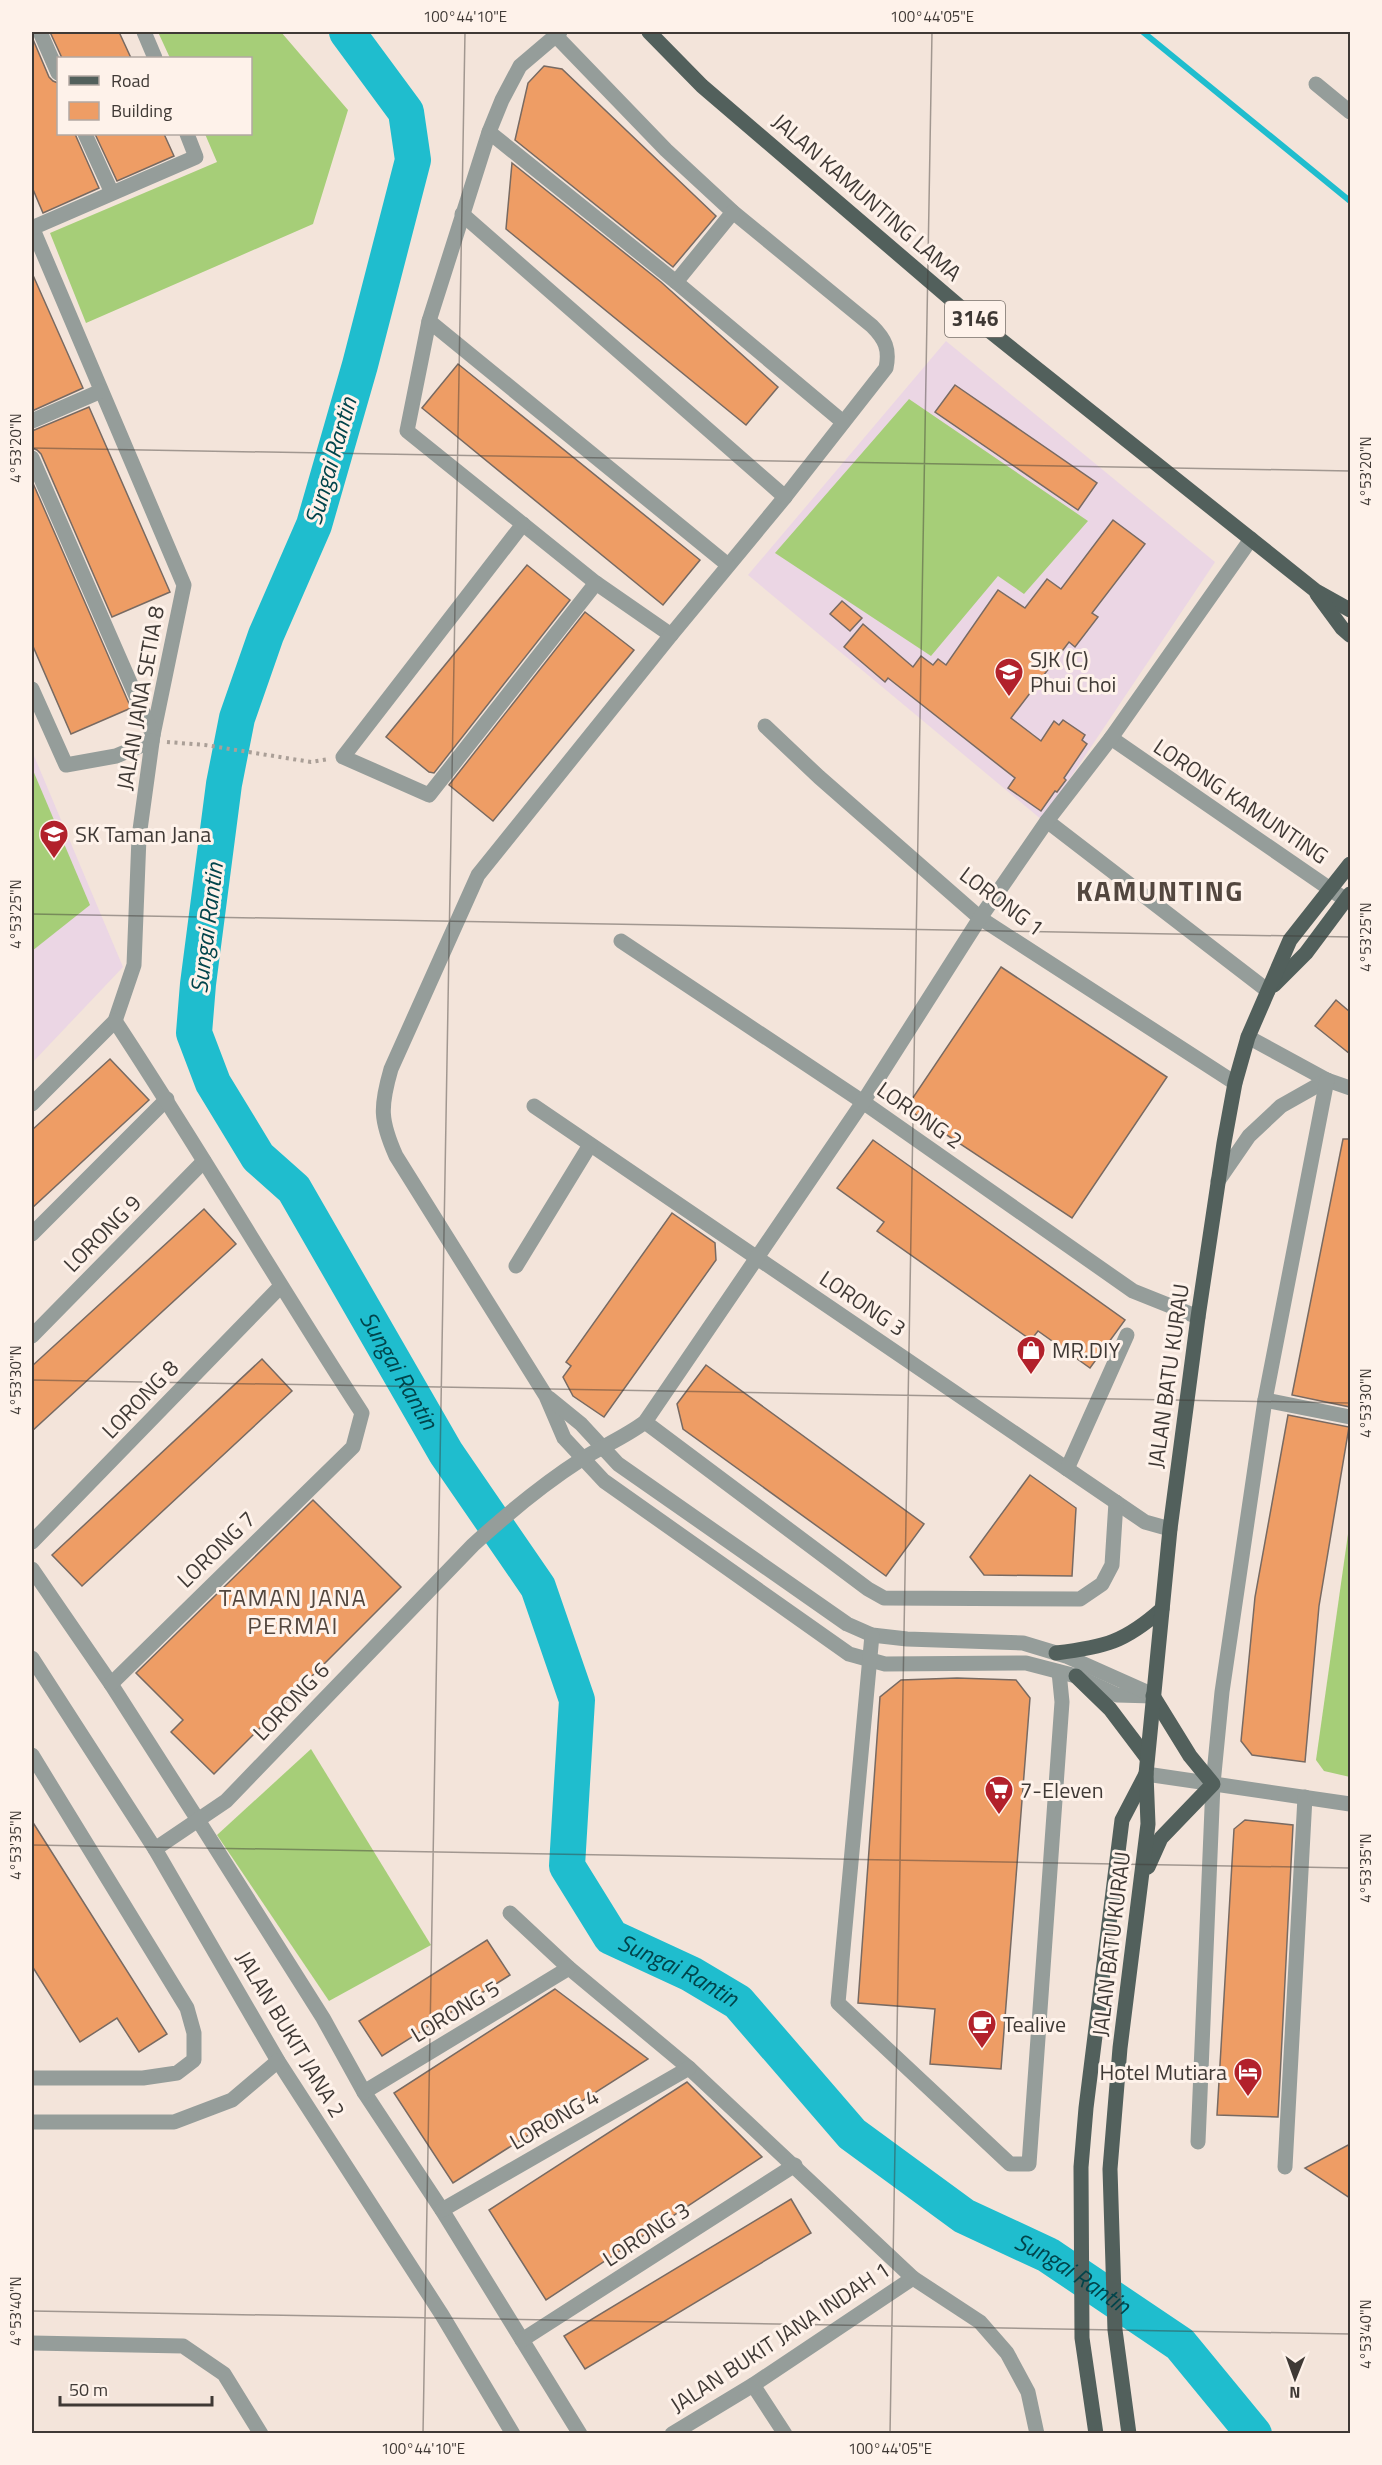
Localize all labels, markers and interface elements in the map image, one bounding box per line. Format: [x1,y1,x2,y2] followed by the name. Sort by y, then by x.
[423,5,507,28] text: 100°44'10"E
[890,5,974,28] text: 100°44'05"E
[57,57,252,135] legend
[111,67,150,94] text: Road
[111,97,172,124] text: Building
[765,105,969,289] street label: JALAN KAMUNTING LAMA
[945,301,1005,337] road number: 3146
[295,392,366,529] water label: Sungai Rantin
[4,413,27,483] text: 4°53'20"N
[1354,436,1377,506] text: 4°53'20"N
[107,603,173,793] street label: JALAN JANA SETIA 8
[1030,642,1116,701] place label: SJK (C) Phui Choi
[993,656,1025,698] school or university icon: SJK (C) Phui Choi
[1147,730,1335,872] street label: LORONG KAMUNTING
[75,817,211,851] place label: SK Taman Jana
[38,818,70,860] school or university icon: SK Taman Jana
[953,858,1051,944] street label: LORONG 1
[180,860,232,995] water label: Sungai Rantin
[1076,869,1244,912] district label: KAMUNTING
[4,879,27,949] text: 4°53'25"N
[1354,902,1377,972] text: 4°53'25"N
[870,1073,970,1157] street label: LORONG 2
[55,1186,149,1280] street label: LORONG 9
[813,1261,913,1345] street label: LORONG 3
[1138,1282,1198,1470] street label: JALAN BATU KURAU
[351,1304,448,1437] water label: Sungai Rantin
[1052,1333,1120,1367] place label: MR.DIY
[1015,1334,1047,1376] shop icon: MR.DIY
[4,1345,27,1415] text: 4°53'30"N
[94,1352,186,1446] street label: LORONG 8
[1354,1368,1377,1438] text: 4°53'30"N
[169,1503,263,1595] street label: LORONG 7
[219,1579,367,1643] district label: TAMAN JANA PERMAI
[245,1654,337,1748] street label: LORONG 6
[1020,1773,1103,1807] place label: 7-Eleven
[983,1774,1015,1816] supermarket icon: 7-Eleven
[4,1810,27,1880] text: 4°53'35"N
[1354,1833,1377,1903] text: 4°53'35"N
[1083,1850,1139,2038] street label: JALAN BATU KURAU
[612,1924,747,2016] water label: Sungai Rantin
[228,1944,354,2124] street label: JALAN BUKIT JANA 2
[404,1971,506,2051] street label: LORONG 5
[1003,2007,1066,2041] place label: Tealive
[966,2008,998,2050] cafe icon: Tealive
[1100,2055,1227,2089] place label: Hotel Mutiara
[1232,2056,1264,2098] hotel icon: Hotel Mutiara
[503,2080,605,2158] street label: LORONG 4
[596,2193,696,2275] street label: LORONG 3
[1009,2223,1139,2323] water label: Sungai Rantin
[663,2253,897,2421] street label: JALAN BUKIT JANA INDAH 1
[4,2276,27,2346] text: 4°53'40"N
[1354,2299,1377,2369] text: 4°53'40"N
[1265,2348,1325,2408] north arrow
[60,2369,212,2407] scale bar
[69,2376,108,2403] text: 50 m
[1289,2381,1300,2405] text: N
[381,2437,465,2460] text: 100°44'10"E
[848,2437,932,2460] text: 100°44'05"E

